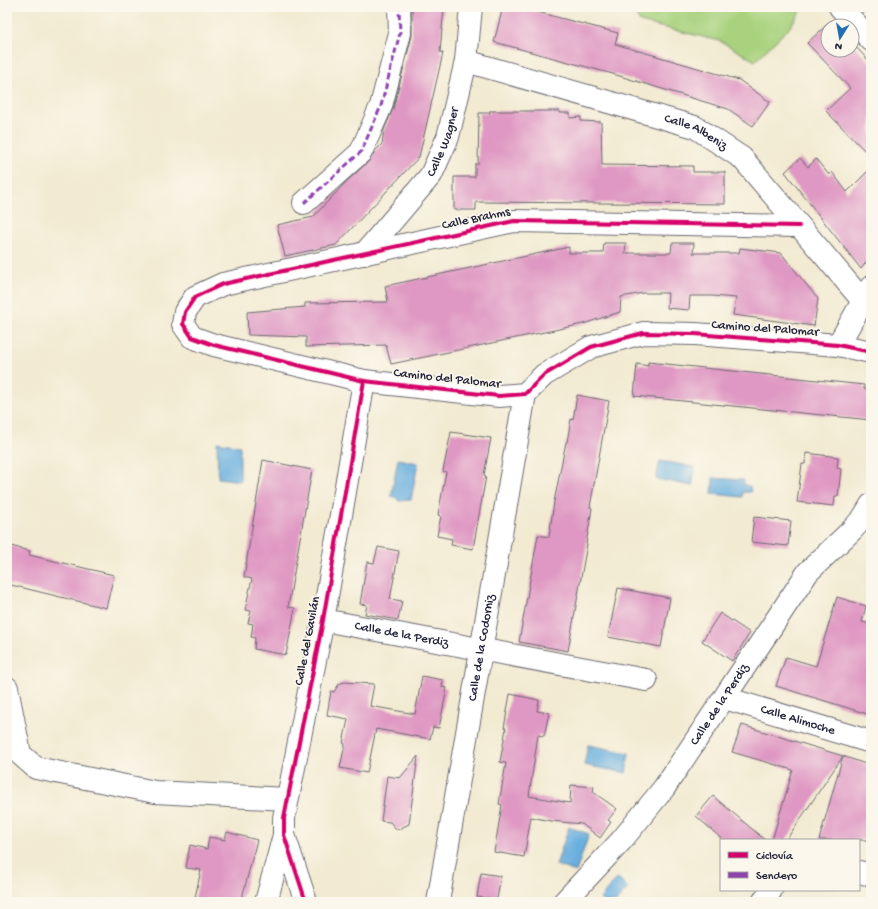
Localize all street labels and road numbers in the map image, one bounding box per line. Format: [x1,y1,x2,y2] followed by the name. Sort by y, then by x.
[424,104,463,179] street label: Calle Wagner
[662,111,731,154] street label: Calle Albeniz
[441,204,513,234] street label: Calle Brahms
[711,318,821,340] street label: Camino del Palomar
[393,366,503,392] street label: Camino del Palomar
[465,592,498,702] street label: Calle de la Codorniz
[292,594,324,687] street label: Calle del Gavilán
[354,619,451,651] street label: Calle de la Perdiz
[687,660,753,748] street label: Calle de la Perdiz
[759,702,837,738] street label: Calle Alimoche

